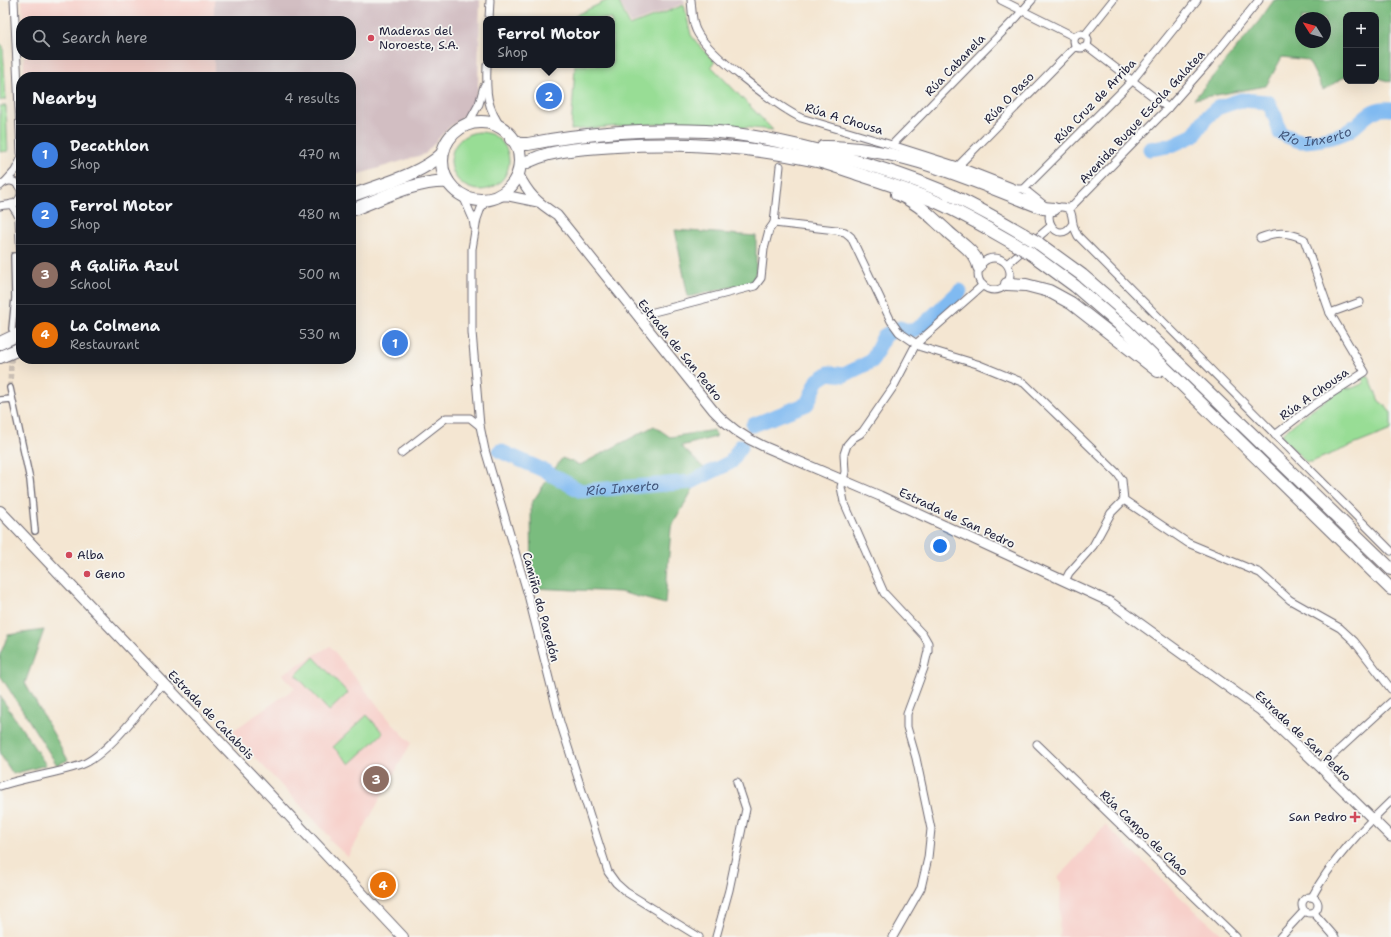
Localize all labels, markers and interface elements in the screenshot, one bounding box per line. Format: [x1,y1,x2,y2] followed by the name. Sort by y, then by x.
[1295,12,1331,48] north arrow
[1343,12,1379,84] map controls
[1343,12,1379,48] button: +
[16,16,356,60] search box
[483,16,615,68] popup
[379,23,459,53] place label: Maderas del Noroeste, S.A.
[498,24,600,44] text: Ferrol Motor
[30,27,52,49] icon: search
[62,28,148,48] text: Search here
[921,30,989,100] street label: Rúa Cabanela
[366,33,376,43] marker: Maderas del Noroeste, S.A.
[498,44,528,61] text: Shop
[1076,46,1209,187] street label: Avenida Buque Escola Galatea
[1343,48,1379,84] button: −
[1050,55,1140,147] street label: Rúa Cruz de Arriba
[980,69,1038,127] street label: Rúa O Paso
[536,81,562,111] pin: 2
[32,87,97,109] text: Nearby
[284,90,340,107] text: 4 results
[803,100,886,139] street label: Rúa A Chousa
[1280,118,1354,134] water label: Río Inxerto
[1276,122,1355,150] text: Río Inxerto
[70,136,149,156] text: Decathlon
[42,146,48,163] text: 1
[298,146,340,163] text: 470 m
[70,156,100,173] text: Shop
[70,196,173,216] text: Ferrol Motor
[40,206,50,223] text: 2
[298,206,340,223] text: 480 m
[70,216,100,233] text: Shop
[70,256,179,276] text: A Galiña Azul
[40,266,50,283] text: 3
[298,266,340,283] text: 500 m
[70,276,111,293] text: School
[634,296,726,404] street label: Estrada de San Pedro
[70,316,160,336] text: La Colmena
[40,326,50,343] text: 4
[299,326,340,343] text: 530 m
[382,328,408,358] pin: 1
[70,336,140,353] text: Restaurant
[1276,364,1352,424] street label: Rúa A Chousa
[585,477,660,500] water label: Río Inxerto
[896,484,1018,552] street label: Estrada de San Pedro
[930,536,950,556] your location
[77,547,104,563] place label: Alba
[64,550,74,560] marker: Alba
[519,550,563,664] street label: Camiño do Paredón
[95,566,125,582] place label: Geno
[82,569,92,579] marker: Geno
[164,667,258,763] street label: Estrada de Catabois
[1251,687,1355,785] street label: Estrada de San Pedro
[363,764,389,794] pin: 3
[1096,787,1192,879] street label: Rúa Campo de Chao
[1289,809,1347,825] place label: San Pedro
[1350,812,1360,822] marker: San Pedro
[370,870,396,900] pin: 4

